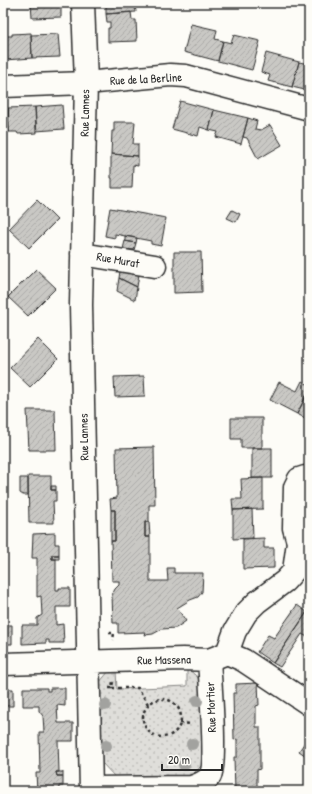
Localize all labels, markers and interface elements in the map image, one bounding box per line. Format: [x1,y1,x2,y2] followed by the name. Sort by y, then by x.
[109,68,183,89] street label: Rue de la Berline
[76,89,93,137] street label: Rue Lannes
[95,247,142,272] street label: Rue Murat
[75,413,92,461] street label: Rue Lannes
[137,651,191,668] street label: Rue Massena
[201,681,220,733] street label: Rue Mortier
[162,746,222,772] scale bar
[168,751,190,768] text: 20 m

